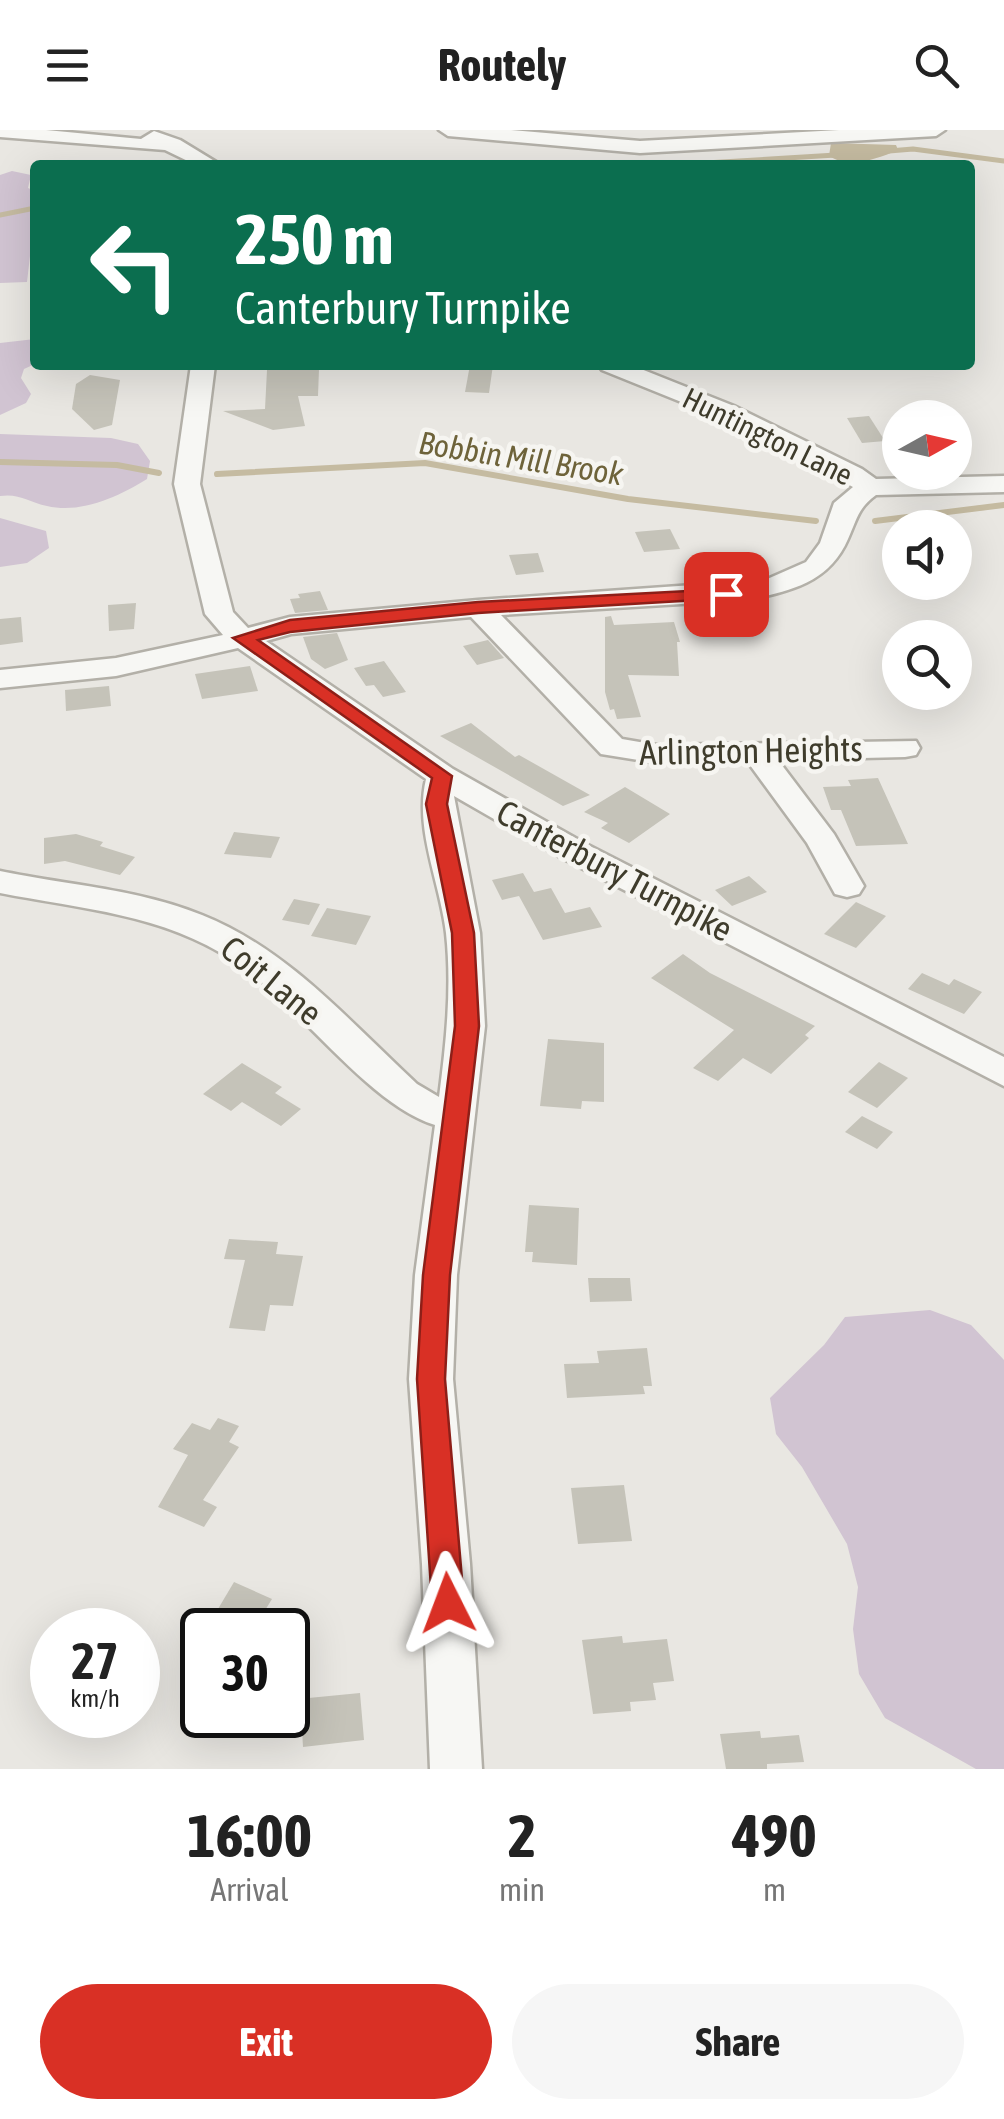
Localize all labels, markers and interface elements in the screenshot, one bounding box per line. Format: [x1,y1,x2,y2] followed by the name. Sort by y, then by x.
[40,38,95,93] icon: menu
[909,38,964,93] icon: search
[438,39,566,91] text: Routely
[235,199,394,279] text: 250 m
[70,200,200,330] icon: left
[235,282,571,334] text: Canterbury Turnpike
[678,380,858,492] street label: Huntington Lane
[882,400,972,490] north arrow
[882,400,972,710] map controls
[416,424,626,493] water label: Bobbin Mill Brook
[882,510,972,600] button: sound
[684,552,769,637] pin
[699,567,754,622] icon: arrive
[882,620,972,710] button: search
[639,728,863,772] street label: Arlington Heights
[490,791,740,949] street label: Canterbury Turnpike
[214,927,330,1033] street label: Coit Lane
[396,1551,500,1655] position arrow
[180,1608,310,1738] speed limit sign: 30
[71,1632,118,1690] text: 27
[70,1684,120,1712] text: km/h
[187,1801,312,1870] text: 16:00
[508,1801,536,1870] text: 2
[732,1801,817,1870] text: 490
[210,1871,289,1908] text: Arrival
[499,1871,545,1908] text: min
[763,1871,786,1908] text: m
[40,1984,492,2099] button: Exit
[512,1984,964,2099] button: Share

